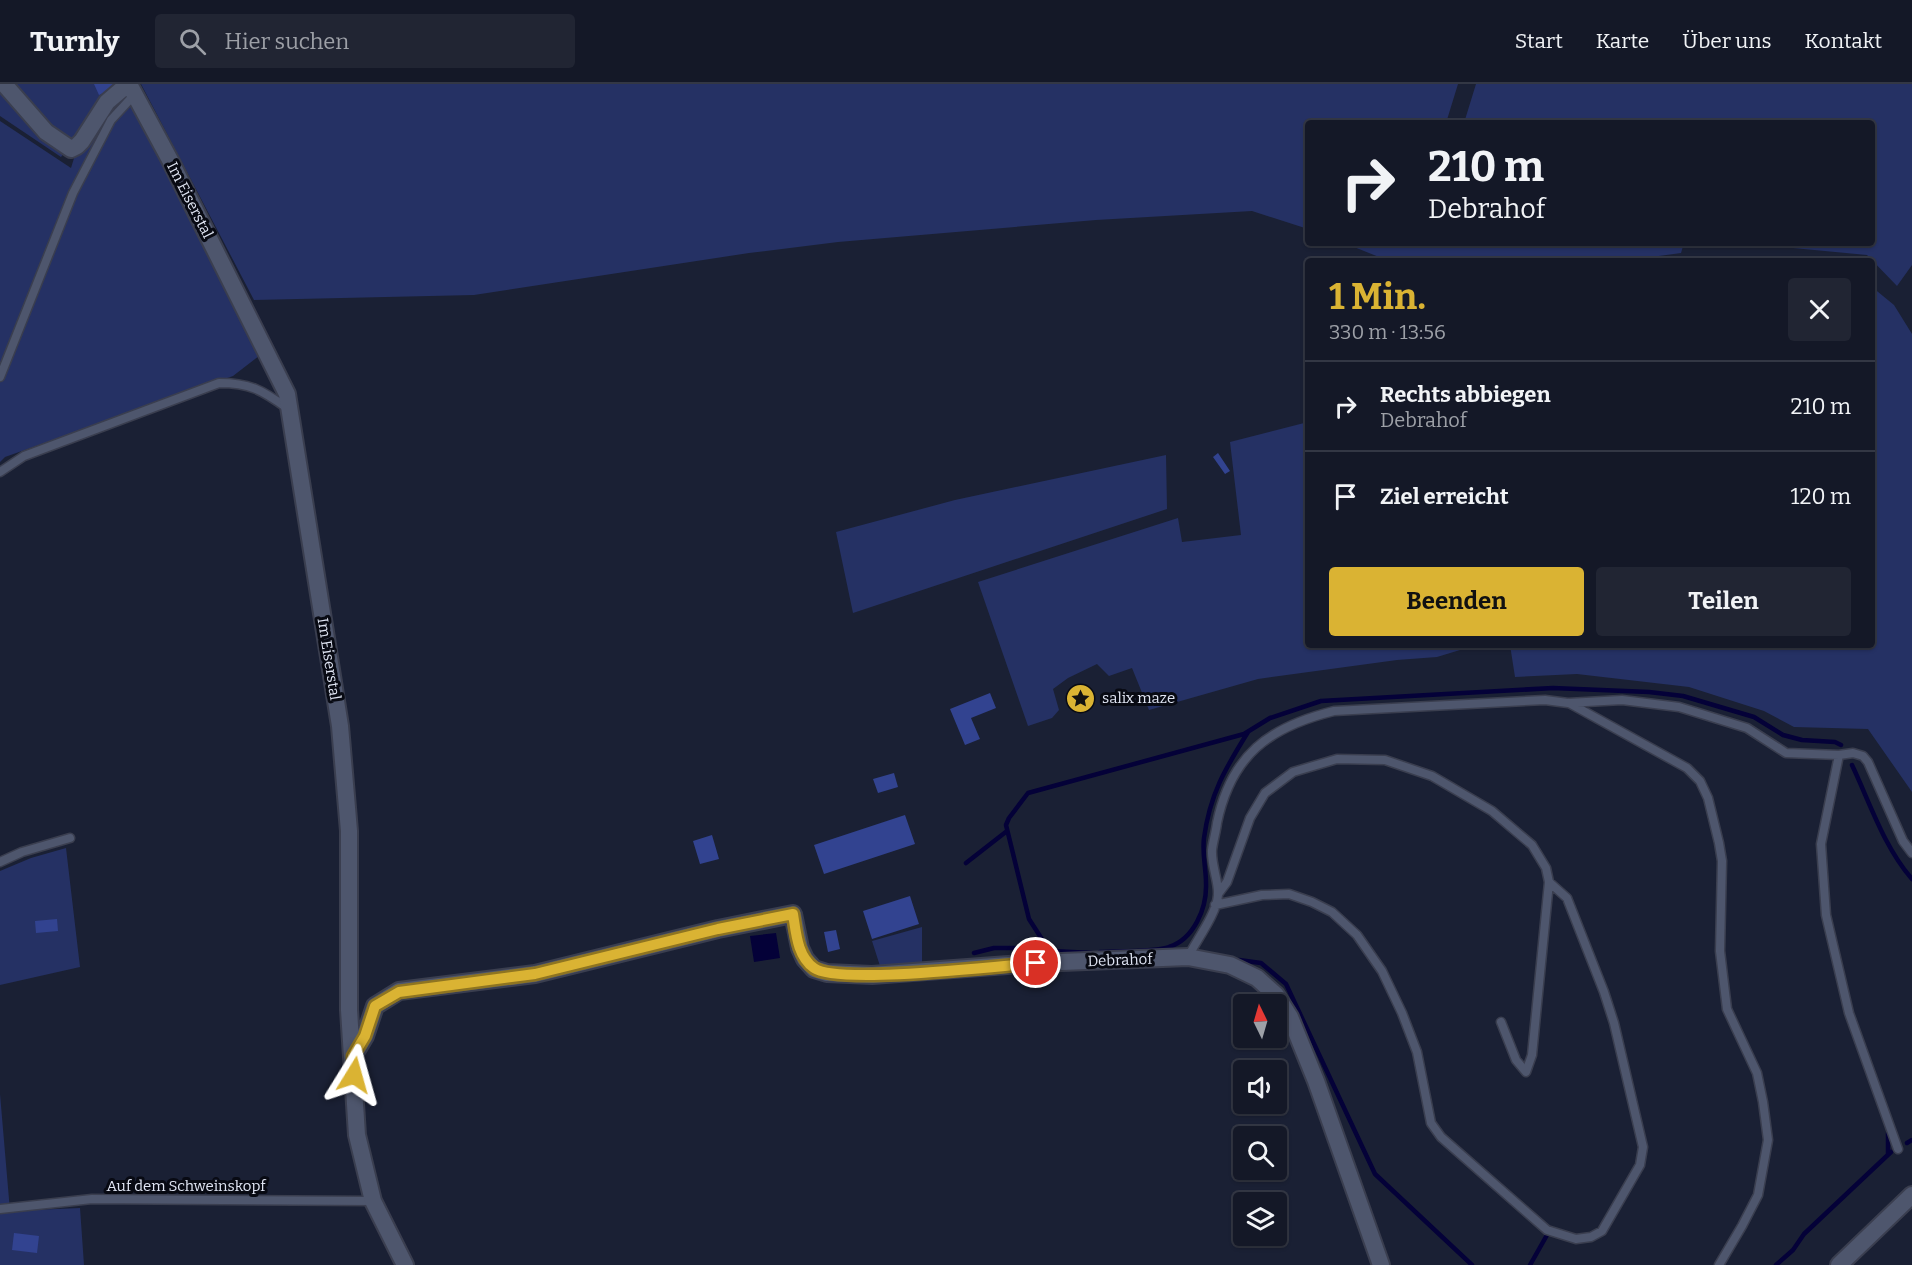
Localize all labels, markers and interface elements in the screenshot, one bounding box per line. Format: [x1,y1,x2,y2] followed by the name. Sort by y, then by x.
[155,14,575,68] search box
[30,25,119,58] text: Turnly
[176,25,209,58] icon: search
[224,28,349,55] text: Hier suchen
[1515,28,1563,54] text: Start
[1596,28,1649,54] text: Karte
[1682,28,1772,54] text: Über uns
[1805,28,1882,54] text: Kontakt
[1428,142,1544,192] text: 210 m
[1329,144,1407,222] icon: right
[163,159,217,241] street label: Im Eiserstal
[1428,193,1545,225] text: Debrahof
[1329,275,1426,319] text: 1 Min.
[1788,278,1851,341] button: close
[1329,320,1446,344] text: 330 m · 13:56
[1380,381,1551,408] text: Rechts abbiegen
[1329,390,1362,423] icon: right
[1791,393,1851,420] text: 210 m
[1380,408,1467,432] text: Debrahof
[1329,480,1362,513] icon: arrive
[1380,483,1509,510] text: Ziel erreicht
[1791,483,1851,510] text: 120 m
[1329,567,1584,636] button: Beenden
[1596,567,1851,636] button: Teilen
[314,617,344,701] street label: Im Eiserstal
[1065,682,1097,714] place icon: salix maze
[1102,689,1175,707] place label: salix maze
[1010,937,1061,988] pin
[1019,946,1052,979] icon: arrive
[1087,950,1155,970] street label: Debrahof
[1233,994,1287,1048] north arrow
[1233,994,1287,1246] map controls
[322,1043,386,1107] position arrow
[1233,1060,1287,1114] button: sound
[1233,1126,1287,1180] button: search
[106,1177,267,1195] street label: Auf dem Schweinskopf
[1233,1192,1287,1246] button: layers

